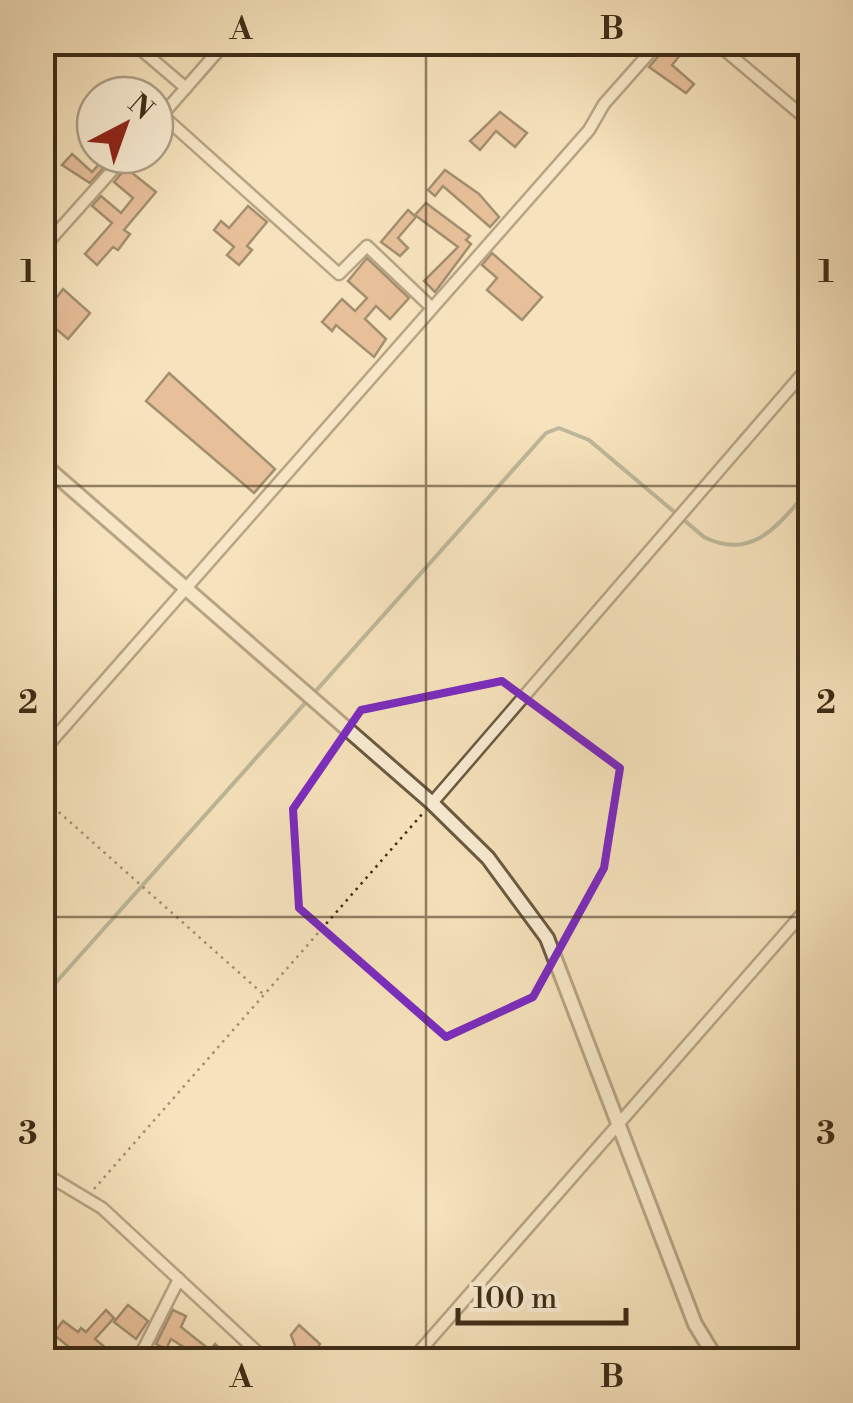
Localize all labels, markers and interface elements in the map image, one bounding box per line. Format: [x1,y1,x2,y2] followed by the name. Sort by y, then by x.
[229,9,254,49] text: A
[600,9,624,49] text: B
[75,75,175,175] north arrow
[121,87,160,128] text: N
[20,252,36,292] text: 1
[818,252,834,292] text: 1
[18,683,38,723] text: 2
[816,683,836,723] text: 2
[18,1114,38,1154] text: 3
[816,1114,836,1154] text: 3
[458,1263,626,1325] scale bar
[473,1280,557,1318] text: 100 m
[229,1357,254,1397] text: A
[600,1357,624,1397] text: B

